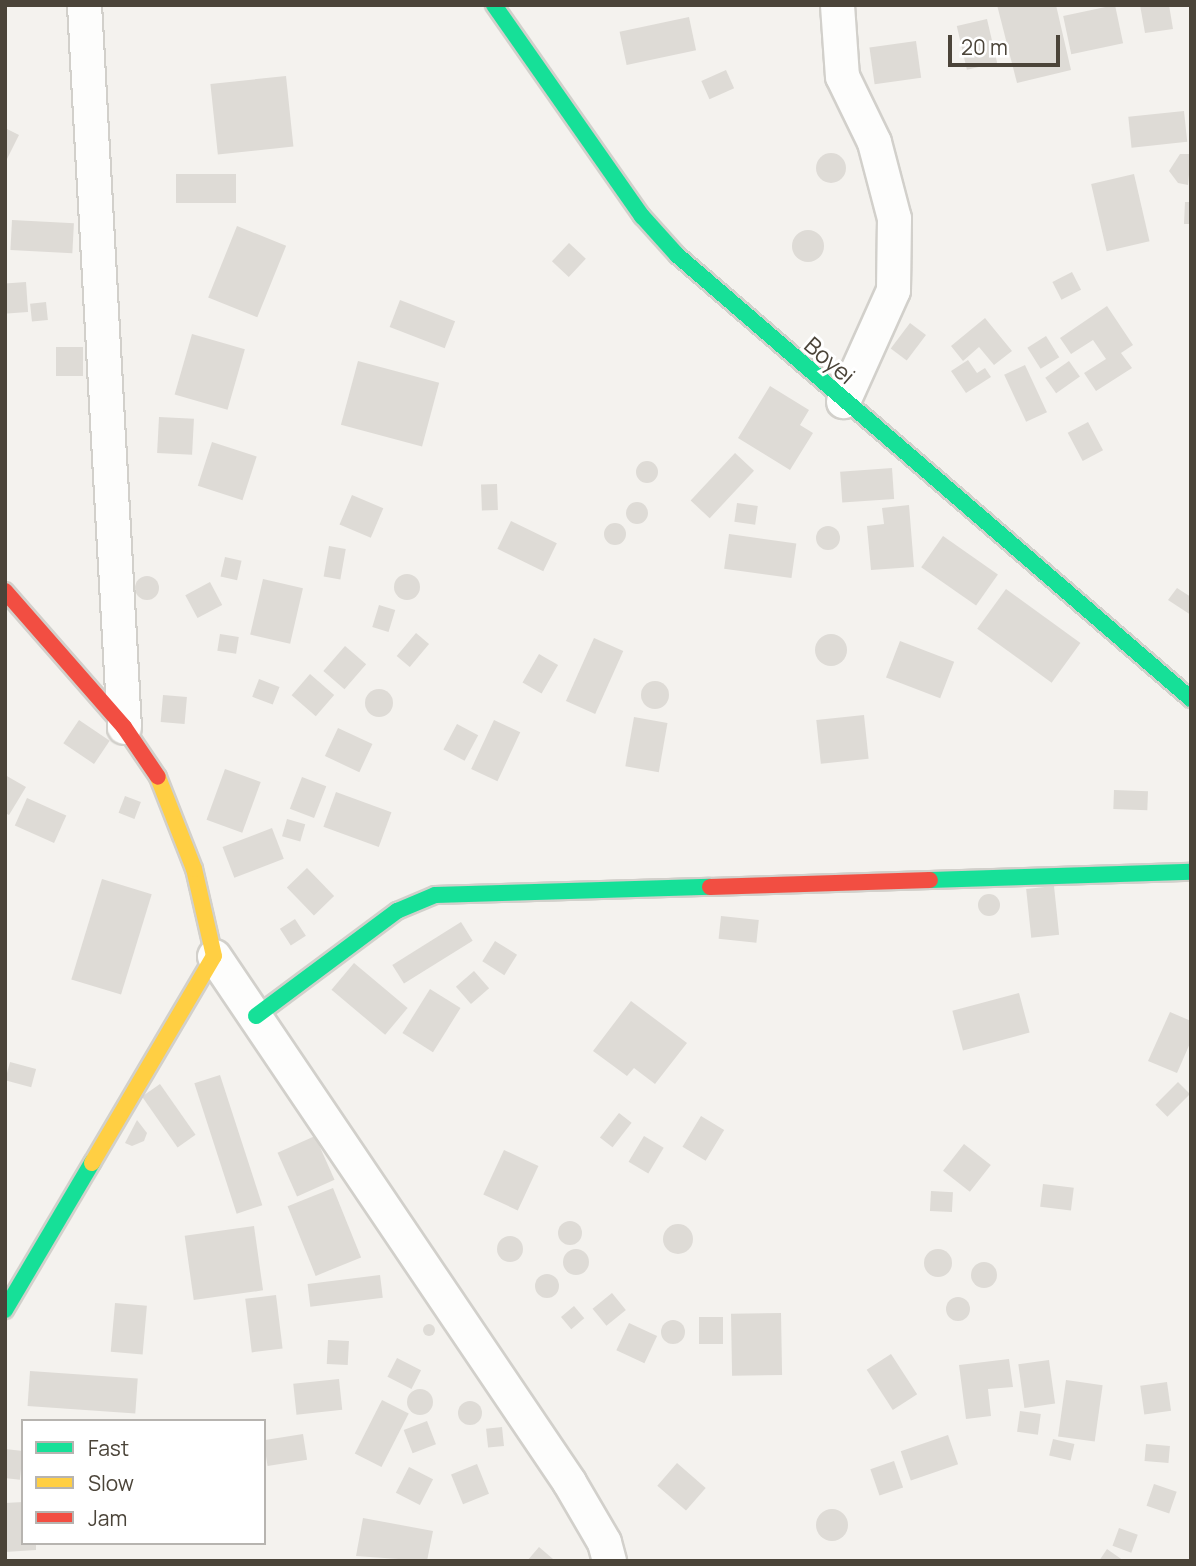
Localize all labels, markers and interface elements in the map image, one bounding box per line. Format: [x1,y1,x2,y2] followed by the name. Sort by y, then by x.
[951,21,1063,65] scale bar
[961,33,1008,61] text: 20 m
[799,331,861,389] street label: Boyei
[21,1419,266,1545] legend
[88,1434,129,1462] text: Fast
[88,1469,134,1497] text: Slow
[88,1504,127,1532] text: Jam

